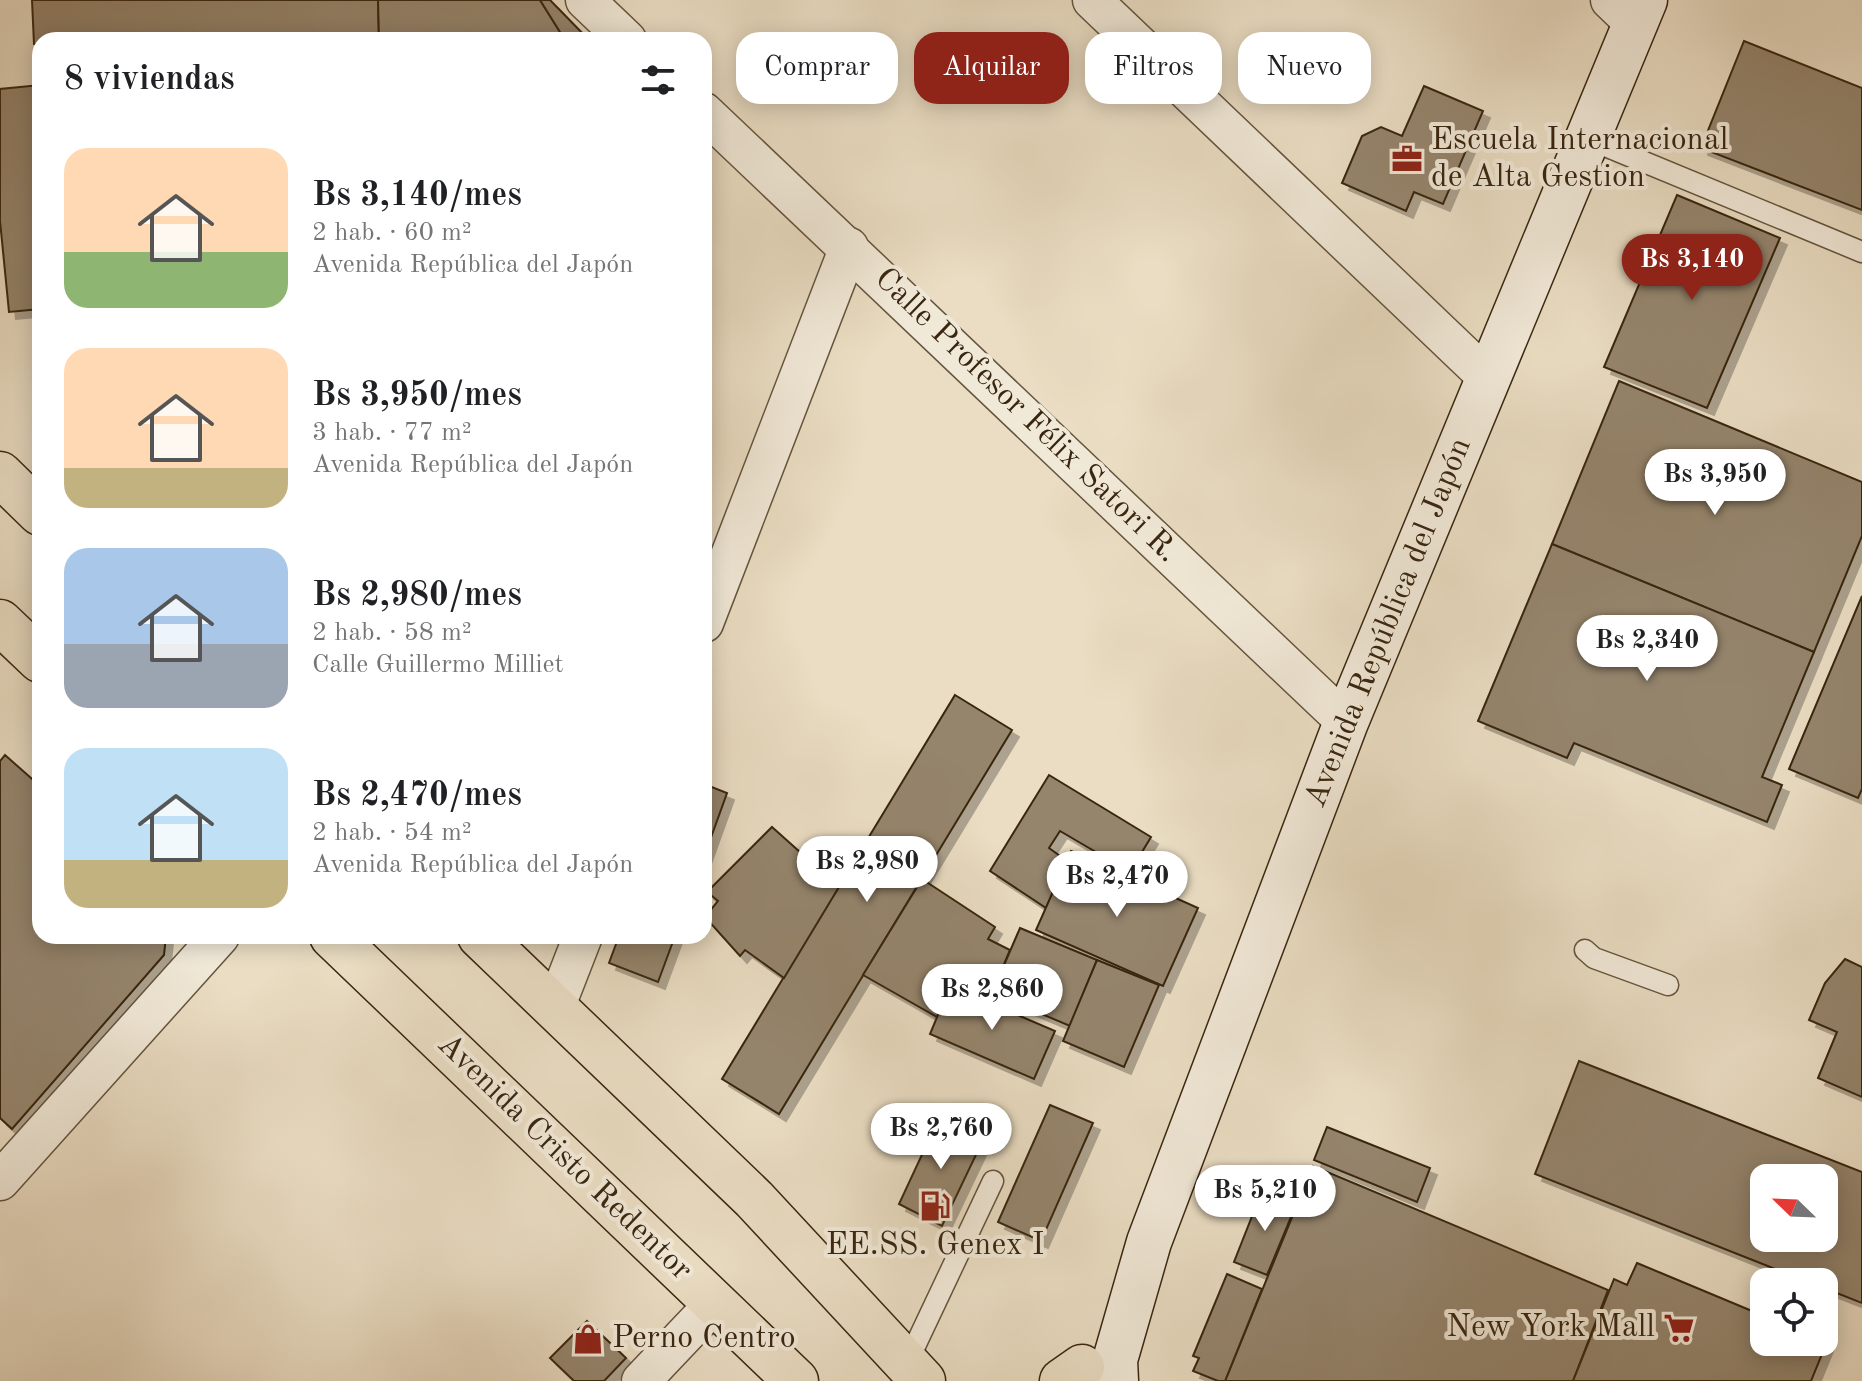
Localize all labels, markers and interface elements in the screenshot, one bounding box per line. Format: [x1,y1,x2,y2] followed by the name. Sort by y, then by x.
[736,32,898,104] chip: Comprar
[914,32,1069,104] chip: Alquilar
[1085,32,1222,104] chip: Filtros
[1238,32,1371,104] chip: Nuevo
[636,58,680,102] icon: filters
[64,63,235,97] text: 8 viviendas
[1431,125,1728,194] place label: Escuela Internacional de Alta Gestion
[1390,142,1424,176] office icon: Escuela Internacional de Alta Gestion
[312,179,522,213] text: Bs 3,140/mes
[128,180,224,276] icon: home
[312,220,472,246] text: 2 hab. · 60 m²
[1609,234,1775,302] pin: Bs 3,140
[1640,247,1744,273] text: Bs 3,140
[312,252,633,278] text: Avenida República del Japón
[868,263,1184,569] street label: Calle Profesor Félix Satori R.
[312,379,522,413] text: Bs 3,950/mes
[128,380,224,476] icon: home
[312,420,472,446] text: 3 hab. · 77 m²
[1300,434,1478,812] street label: Avenida República del Japón
[1632,449,1798,517] pin: Bs 3,950
[312,452,633,478] text: Avenida República del Japón
[1663,462,1767,488] text: Bs 3,950
[312,579,522,613] text: Bs 2,980/mes
[128,580,224,676] icon: home
[1564,615,1730,683] pin: Bs 2,340
[312,620,472,646] text: 2 hab. · 58 m²
[1595,628,1699,654] text: Bs 2,340
[312,652,564,678] text: Calle Guillermo Milliet
[312,779,522,813] text: Bs 2,470/mes
[128,780,224,876] icon: home
[312,820,472,846] text: 2 hab. · 54 m²
[784,836,950,904] pin: Bs 2,980
[815,849,919,875] text: Bs 2,980
[1034,851,1200,919] pin: Bs 2,470
[312,852,633,878] text: Avenida República del Japón
[1065,864,1169,890] text: Bs 2,470
[909,964,1075,1032] pin: Bs 2,860
[940,977,1044,1003] text: Bs 2,860
[431,1029,697,1287] street label: Avenida Cristo Redentor
[858,1103,1024,1171] pin: Bs 2,760
[889,1116,993,1142] text: Bs 2,760
[1750,1164,1838,1252] north arrow
[1750,1164,1838,1356] map controls
[1182,1165,1348,1233] pin: Bs 5,210
[1213,1178,1317,1204] text: Bs 5,210
[918,1189,952,1223] fuel station icon: EE.SS. Genex I
[826,1230,1044,1262] place label: EE.SS. Genex I
[1750,1268,1838,1356] button: locate
[1662,1311,1696,1345] supermarket icon: New York Mall
[1446,1312,1655,1344] place label: New York Mall
[571,1322,605,1356] shop icon: Perno Centro
[612,1323,796,1355] place label: Perno Centro

